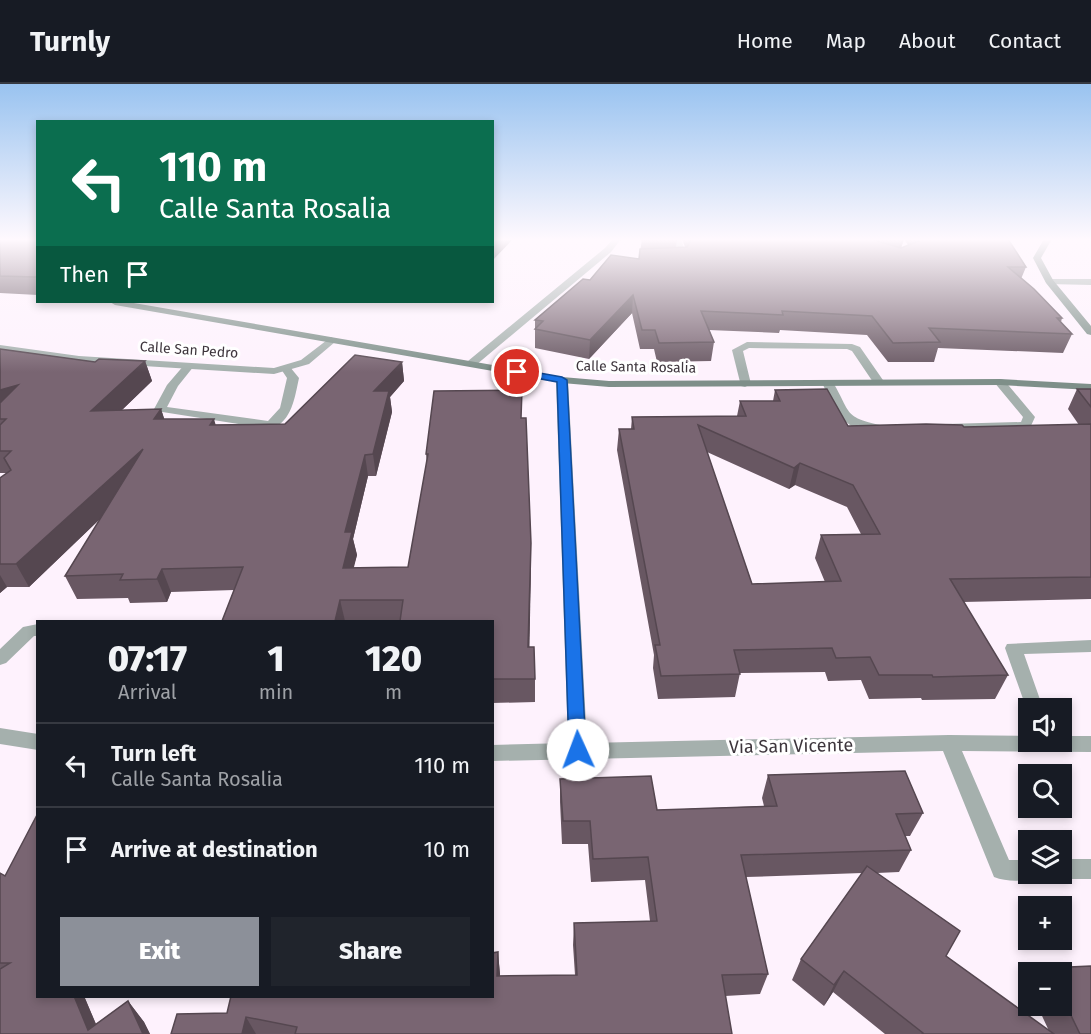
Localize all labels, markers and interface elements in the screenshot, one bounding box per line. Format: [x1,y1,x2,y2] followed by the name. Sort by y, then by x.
[30,25,110,58] text: Turnly
[737,28,793,54] text: Home
[826,28,866,54] text: Map
[899,28,956,54] text: About
[989,28,1061,54] text: Contact
[159,142,267,192] text: 110 m
[60,144,138,222] icon: left
[159,193,391,225] text: Calle Santa Rosalia
[121,258,154,291] icon: arrive
[60,261,109,288] text: Then
[139,338,239,362] street label: Calle San Pedro
[491,346,542,397] pin
[500,355,533,388] icon: arrive
[576,357,696,377] street label: Calle Santa Rosalia
[108,637,187,681] text: 07:17
[268,637,285,681] text: 1
[365,637,422,681] text: 120
[118,680,177,704] text: Arrival
[259,680,293,704] text: min
[385,680,402,704] text: m
[1018,698,1072,1016] map controls
[1018,698,1072,752] button: sound
[546,718,610,782] position arrow
[729,734,853,758] street label: Via San Vicente
[111,740,196,767] text: Turn left
[60,749,93,782] icon: left
[414,752,470,779] text: 110 m
[1018,764,1072,818] button: search
[111,767,283,791] text: Calle Santa Rosalia
[1018,830,1072,884] button: layers
[60,833,93,866] icon: arrive
[111,836,318,863] text: Arrive at destination
[424,836,470,863] text: 10 m
[1018,896,1072,950] button: +
[60,917,259,986] button: Exit
[271,917,470,986] button: Share
[1018,962,1072,1016] button: −

